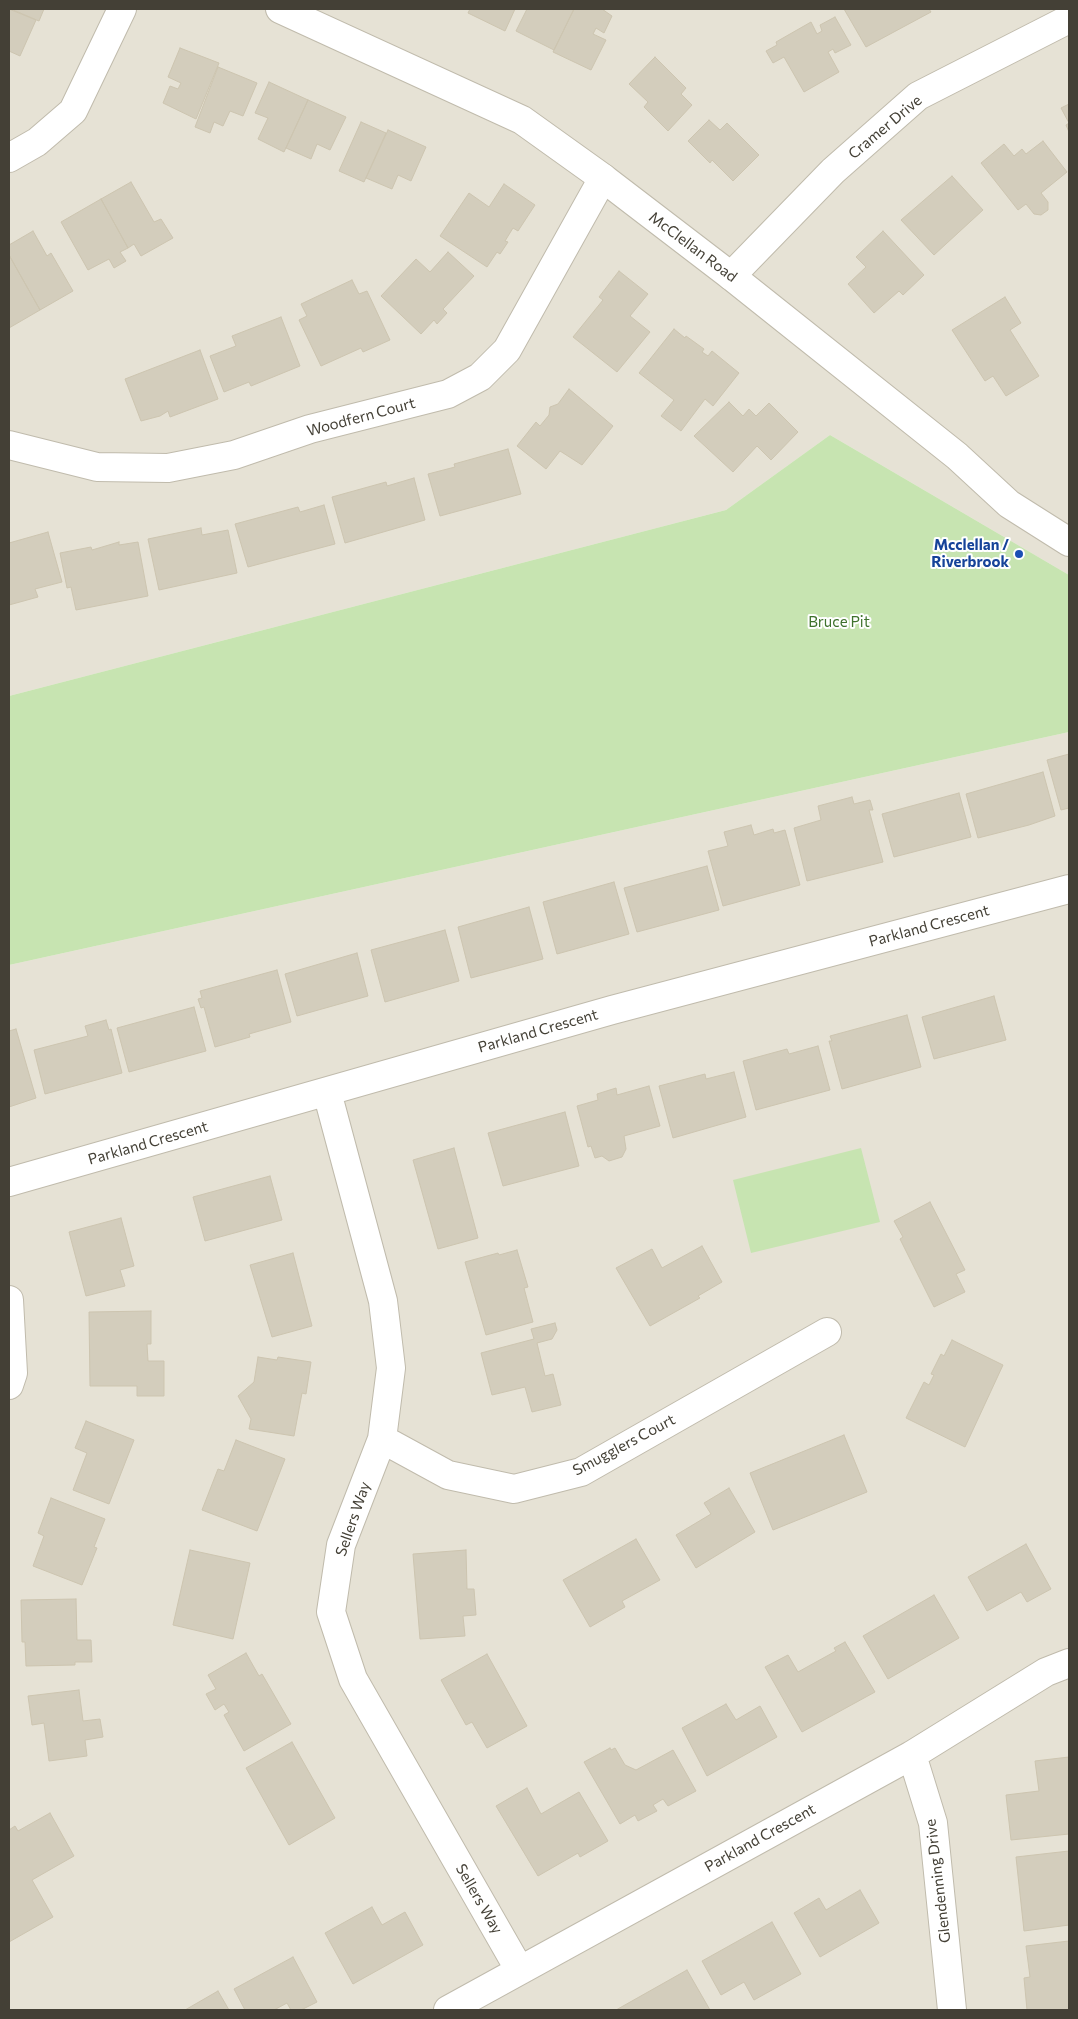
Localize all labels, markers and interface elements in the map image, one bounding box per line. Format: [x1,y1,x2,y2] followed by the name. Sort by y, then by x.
[845,91,925,163] street label: Cramer Drive
[645,208,741,286] street label: McClellan Road
[305,394,417,440] street label: Woodfern Court
[931,536,1009,571] place label: Mcclellan / Riverbrook
[1013,548,1025,560] marker: Mcclellan / Riverbrook
[808,613,870,631] park label: Bruce Pit
[867,901,991,951] street label: Parkland Crescent
[476,1005,600,1057] street label: Parkland Crescent
[86,1117,210,1169] street label: Parkland Crescent
[570,1410,678,1480] street label: Smugglers Court
[332,1479,374,1559] street label: Sellers Way
[701,1800,819,1876] street label: Parkland Crescent
[921,1818,955,1944] street label: Glendenning Drive
[452,1861,506,1937] street label: Sellers Way

